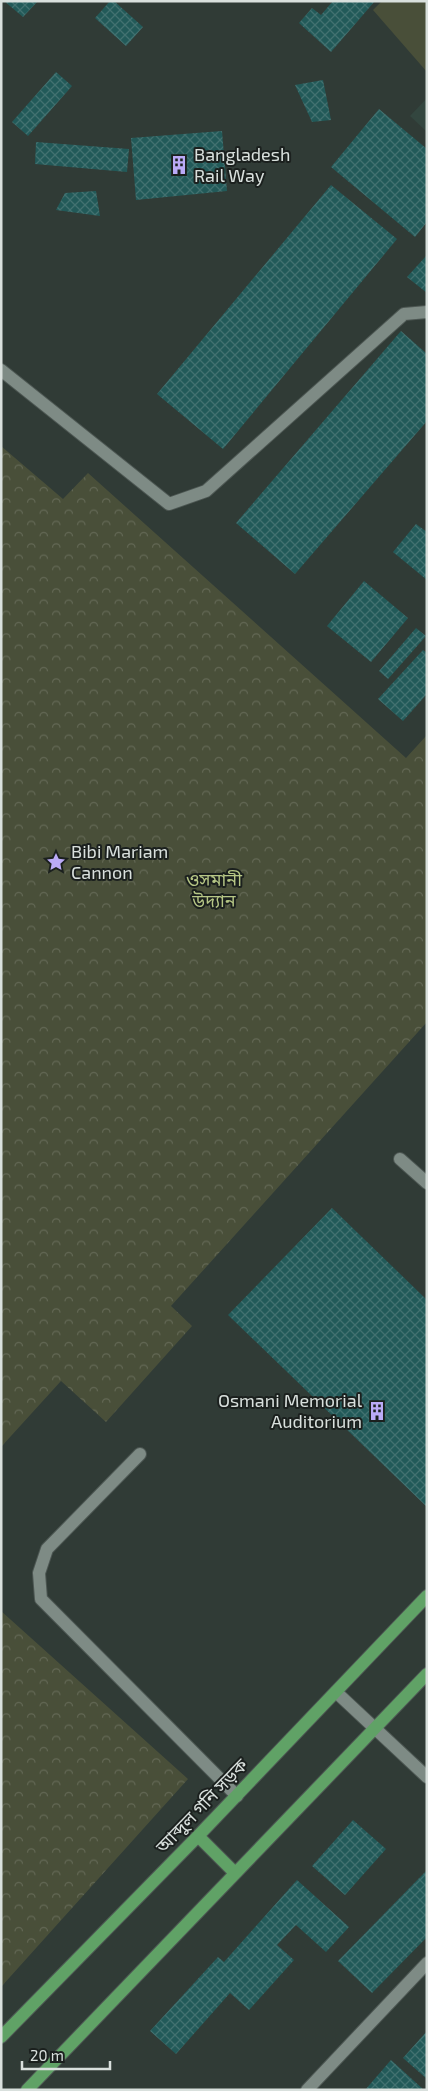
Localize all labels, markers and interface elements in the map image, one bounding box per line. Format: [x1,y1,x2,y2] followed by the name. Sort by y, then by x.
[194,143,290,186] place label: Bangladesh Rail Way
[168,154,190,176] building icon: Bangladesh Rail Way
[71,840,168,883] place label: Bibi Mariam Cannon
[45,851,67,873] place icon: Bibi Mariam Cannon
[186,868,242,911] park label: ওসমানী উদ্যান
[218,1389,363,1432] place label: Osmani Memorial Auditorium
[366,1400,388,1422] building icon: Osmani Memorial Auditorium
[150,1753,252,1858] street label: আব্দুল গনি সড়ক
[22,2038,110,2070] scale bar
[30,2046,64,2064] text: 20 m

